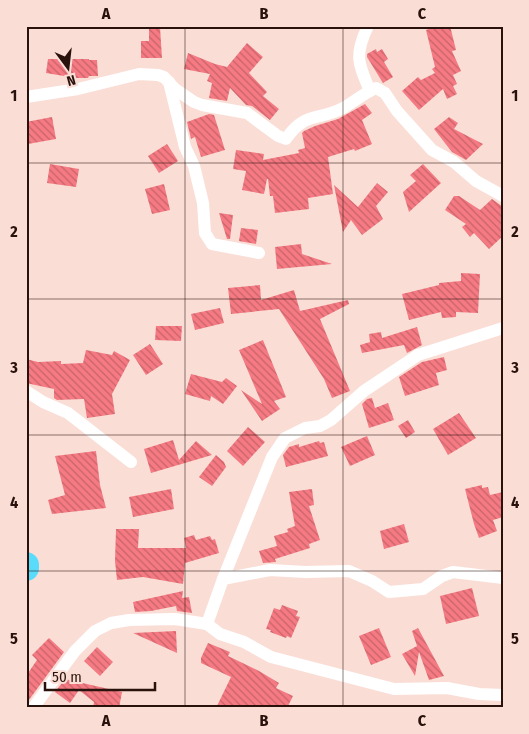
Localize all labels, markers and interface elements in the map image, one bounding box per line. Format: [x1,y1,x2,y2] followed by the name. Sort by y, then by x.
[101,4,111,23] text: A
[260,4,269,23] text: B
[418,4,427,23] text: C
[42,42,92,92] north arrow
[65,71,77,89] text: N
[11,86,17,105] text: 1
[512,86,518,105] text: 1
[9,222,18,241] text: 2
[510,222,519,241] text: 2
[9,358,18,377] text: 3
[510,358,519,377] text: 3
[10,493,18,512] text: 4
[511,493,519,512] text: 4
[10,629,18,648] text: 5
[511,629,519,648] text: 5
[45,659,155,691] scale bar
[52,668,82,686] text: 50 m
[101,711,111,730] text: A
[260,711,269,730] text: B
[418,711,427,730] text: C

